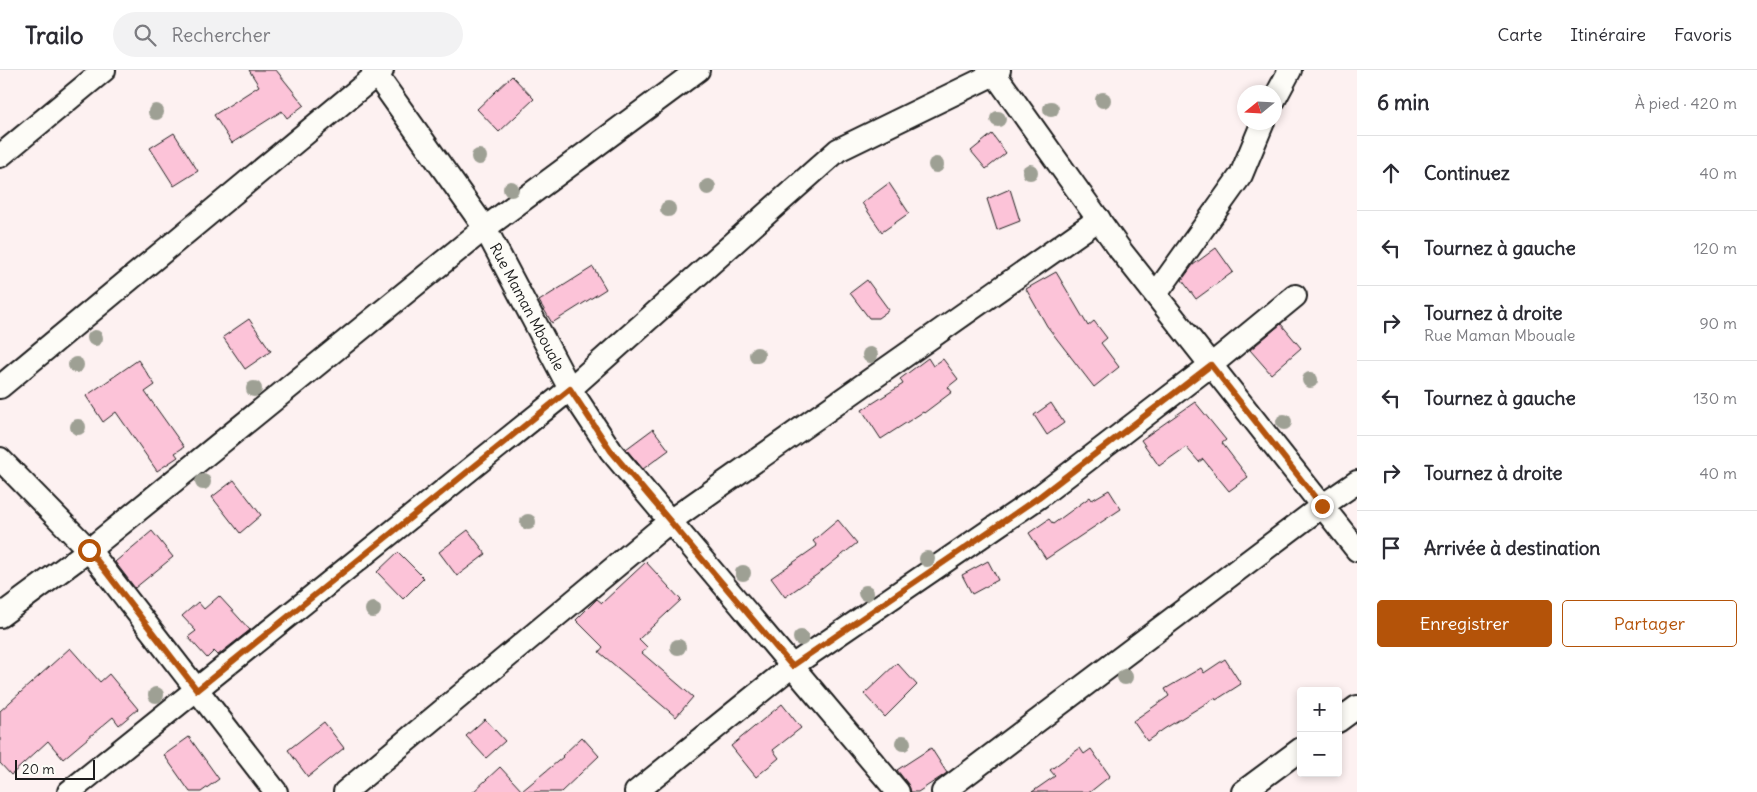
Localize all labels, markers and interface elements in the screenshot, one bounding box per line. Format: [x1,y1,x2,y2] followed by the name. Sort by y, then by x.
[113,12,463,57] search box
[25,20,83,50] text: Trailo
[131,21,159,49] icon: search
[171,23,270,47] text: Rechercher
[1497,23,1542,46] text: Carte
[1570,23,1646,46] text: Itinéraire
[1674,23,1732,46] text: Favoris
[1237,85,1282,130] north arrow
[1377,89,1429,116] text: 6 min
[1635,93,1737,113] text: À pied · 420 m
[1377,159,1405,187] icon: ahead
[1424,161,1510,185] text: Continuez
[1699,163,1737,183] text: 40 m
[1377,234,1405,262] icon: left
[1424,236,1576,260] text: Tournez à gauche
[1694,238,1737,258] text: 120 m
[486,240,569,374] street label: Rue Maman Mbouale
[1424,301,1563,325] text: Tournez à droite
[1377,309,1405,337] icon: right
[1699,313,1737,333] text: 90 m
[1424,325,1575,345] text: Rue Maman Mbouale
[1377,384,1405,412] icon: left
[1424,386,1576,410] text: Tournez à gauche
[1693,388,1737,408] text: 130 m
[1377,459,1405,487] icon: right
[1424,461,1563,485] text: Tournez à droite
[1699,463,1737,483] text: 40 m
[1311,495,1334,518] route end
[1377,534,1405,562] icon: arrive
[1424,536,1600,560] text: Arrivée à destination
[78,539,101,562] route start
[1377,600,1552,647] button: Enregistrer
[1562,600,1737,647] button: Partager
[1297,687,1342,777] map controls
[1297,687,1342,732] button: +
[1297,732,1342,777] button: −
[15,757,95,780] scale bar
[22,760,55,778] text: 20 m

